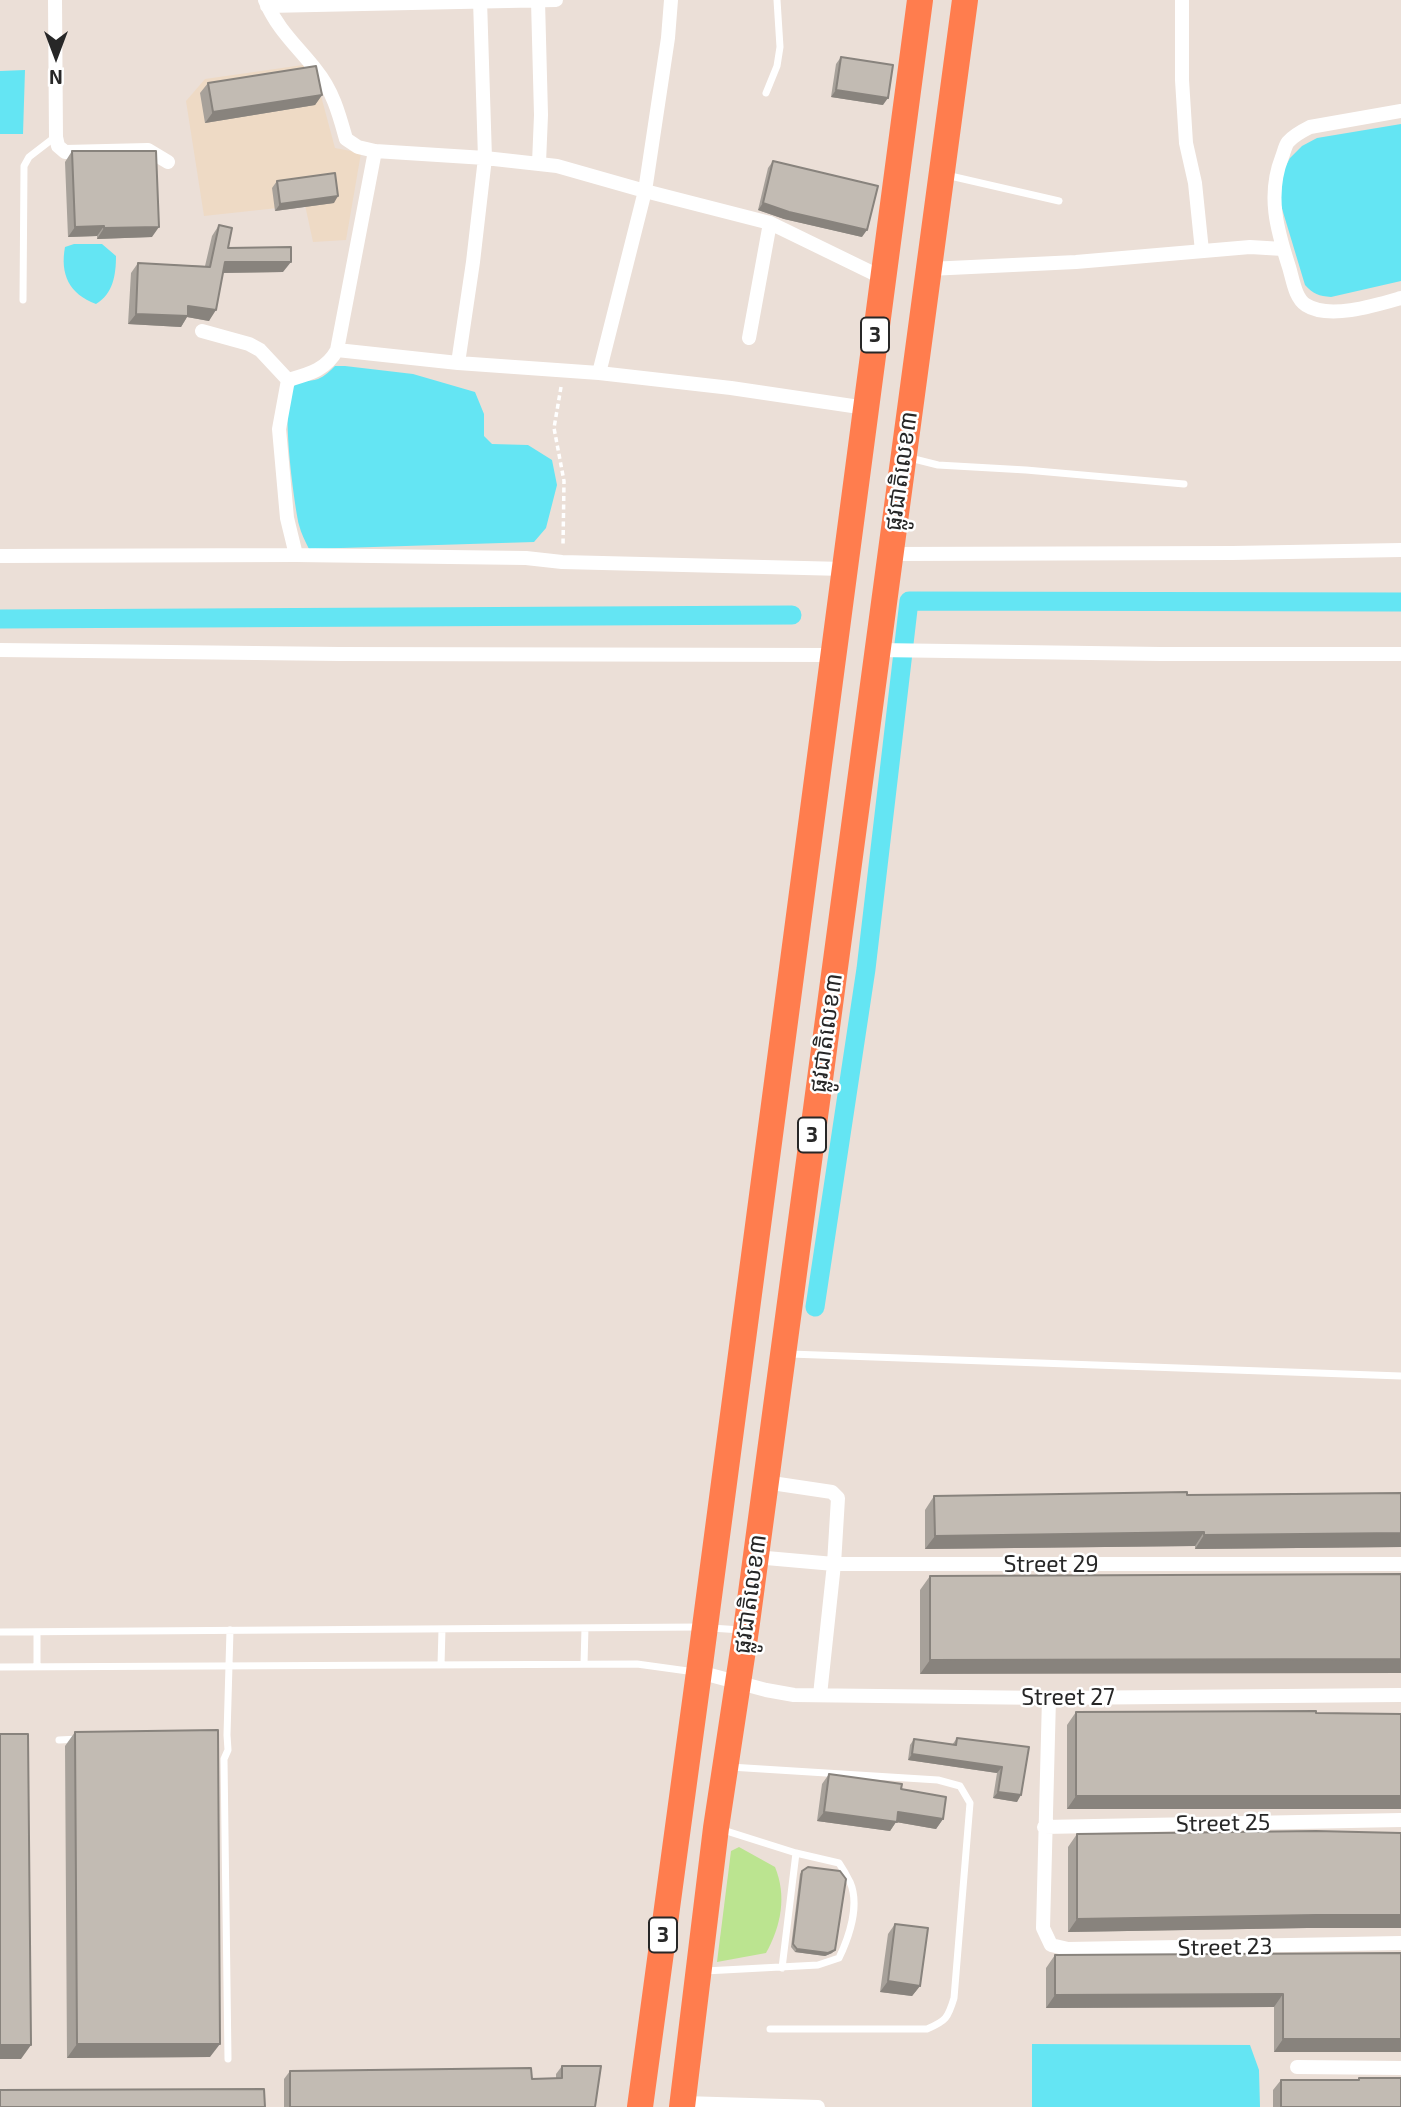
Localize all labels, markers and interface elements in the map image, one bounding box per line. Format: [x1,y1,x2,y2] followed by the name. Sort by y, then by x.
[21,21,91,91] north arrow
[49,66,63,89] text: N
[861,318,889,352] road number: 3
[879,410,923,532] street label: ផ្លូវជាតិលេខ៣
[804,972,848,1094] street label: ផ្លូវជាតិលេខ៣
[798,1118,826,1152] road number: 3
[728,1533,772,1655] street label: ផ្លូវជាតិលេខ៣
[1003,1550,1099,1578] street label: Street 29
[1021,1683,1115,1711] street label: Street 27
[1176,1808,1270,1838] street label: Street 25
[649,1918,677,1952] road number: 3
[1177,1932,1273,1962] street label: Street 23

